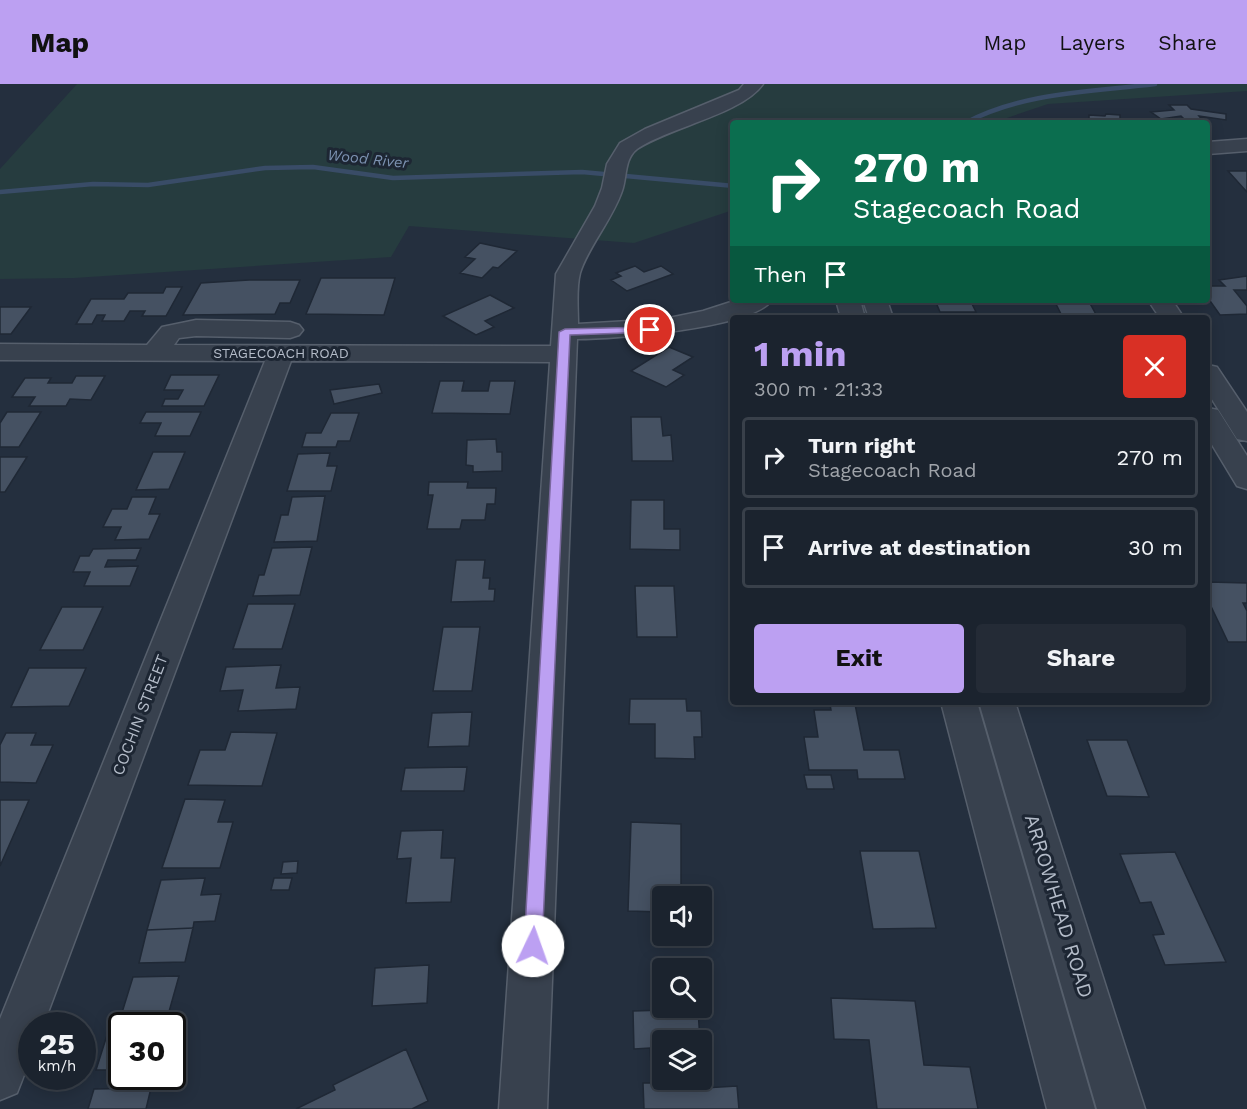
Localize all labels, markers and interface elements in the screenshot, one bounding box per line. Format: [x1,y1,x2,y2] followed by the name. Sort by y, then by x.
[30,26,89,59] text: Map
[983,30,1026,55] text: Map
[1059,30,1125,55] text: Layers
[1158,30,1217,55] text: Share
[853,143,980,192] text: 270 m
[754,144,832,222] icon: right
[327,146,411,172] water label: Wood River
[853,193,1080,225] text: Stagecoach Road
[819,258,852,291] icon: arrive
[754,262,807,287] text: Then
[624,304,675,355] pin
[633,313,666,346] icon: arrive
[754,333,846,375] text: 1 min
[1123,335,1186,398] button: close
[213,345,349,361] street label: STAGECOACH ROAD
[754,377,883,401] text: 300 m · 21:33
[808,433,915,458] text: Turn right
[757,441,790,474] icon: right
[1117,445,1183,470] text: 270 m
[808,458,976,482] text: Stagecoach Road
[757,531,790,564] icon: arrive
[808,535,1031,560] text: Arrive at destination
[1128,535,1183,560] text: 30 m
[754,624,964,693] button: Exit
[976,624,1186,693] button: Share
[108,652,172,778] street label: COCHIN STREET
[1020,811,1098,1001] street label: ARROWHEAD ROAD
[652,886,712,1090] map controls
[652,886,712,946] button: sound
[501,914,565,978] position arrow
[652,958,712,1018] button: search
[108,1012,186,1090] speed limit sign: 30
[39,1026,75,1061] text: 25
[652,1030,712,1090] button: layers
[38,1057,76,1075] text: km/h

